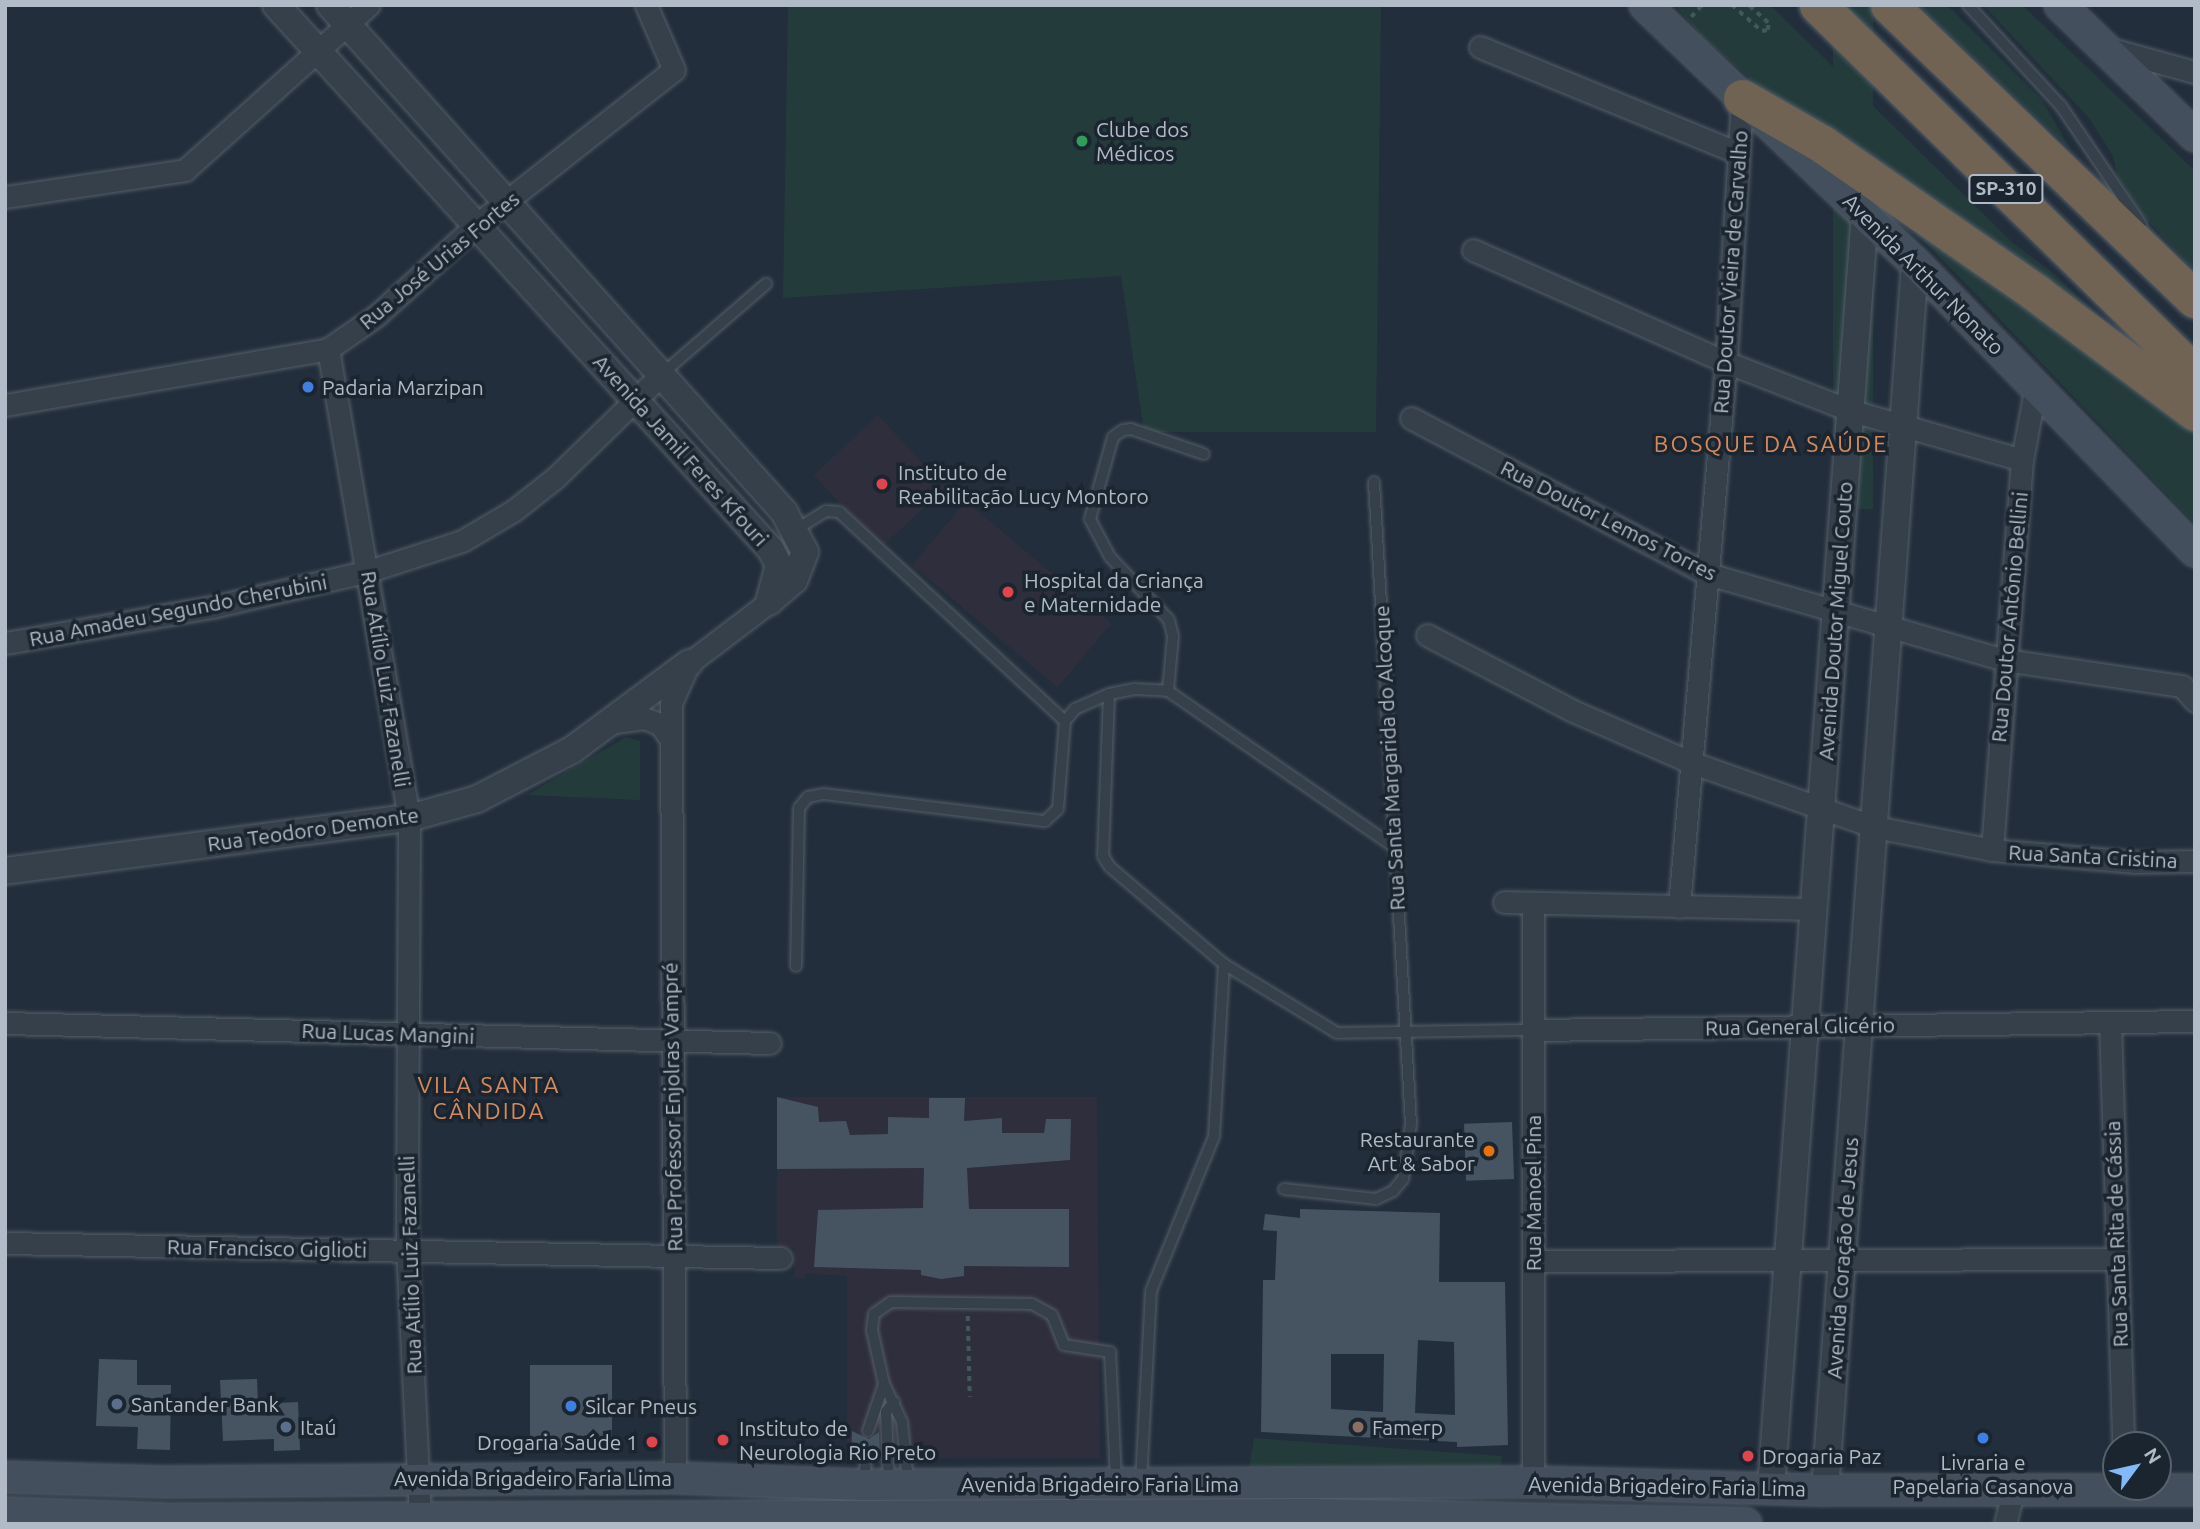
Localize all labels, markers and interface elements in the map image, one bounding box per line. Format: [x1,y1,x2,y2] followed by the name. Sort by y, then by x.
[1096,116,1189,166] place label: Clube dos Médicos
[1708,129,1752,415] street label: Rua Doutor Vieira de Carvalho
[1074,133,1090,149] marker: Clube dos Médicos
[1968,174,2044,204] road number: SP-310
[354,186,524,334] street label: Rua José Urias Fortes
[1838,188,2010,360] street label: Avenida Arthur Nonato
[588,349,774,551] street label: Avenida Jamil Feres Kfouri
[322,374,484,400] place label: Padaria Marzipan
[300,379,316,395] marker: Padaria Marzipan
[1656,430,1886,458] district label: BOSQUE DA SAÚDE
[1497,454,1721,586] street label: Rua Doutor Lemos Torres
[898,459,1149,509] place label: Instituto de Reabilitação Lucy Montoro
[872,474,892,494] marker: Instituto de Reabilitação Lucy Montoro
[1813,481,1857,761] street label: Avenida Doutor Miguel Couto
[1985,491,2033,743] street label: Rua Doutor Antônio Bellini
[1024,567,1204,617] place label: Hospital da Criança e Maternidade
[27,569,329,651] street label: Rua Amadeu Segundo Cherubini
[356,569,416,789] street label: Rua Atílio Luiz Fazanelli
[998,582,1018,602] marker: Hospital da Criança e Maternidade
[1368,605,1410,911] street label: Rua Santa Margarida do Alcoque
[206,802,420,856] street label: Rua Teodoro Demonte
[2008,839,2178,873] street label: Rua Santa Cristina
[657,962,687,1252] street label: Rua Professor Enjolras Vampré
[1705,1012,1895,1040] street label: Rua General Glicério
[301,1017,475,1049] street label: Rua Lucas Mangini
[419,1071,559,1125] district label: VILA SANTA CÂNDIDA
[1520,1115,1546,1271] street label: Rua Manoel Pina
[2099,1120,2133,1348] street label: Rua Santa Rita de Cássia
[1360,1126,1475,1176] place label: Restaurante Art & Sabor
[1821,1136,1863,1380] street label: Avenida Coração de Jesus
[1481,1143,1497,1159] marker: Restaurante Art & Sabor
[394,1155,426,1375] street label: Rua Atílio Luiz Fazanelli
[167,1234,367,1262] street label: Rua Francisco Giglioti
[131,1391,279,1417] place label: Santander Bank
[585,1393,697,1419] place label: Silcar Pneus
[109,1396,125,1412] marker: Santander Bank
[563,1398,579,1414] marker: Silcar Pneus
[300,1414,336,1440] place label: Itaú
[1372,1414,1443,1440] place label: Famerp
[739,1415,936,1465] place label: Instituto de Neurologia Rio Preto
[278,1419,294,1435] marker: Itaú
[1350,1419,1366,1435] marker: Famerp
[477,1429,638,1455] place label: Drogaria Saúde 1
[713,1430,733,1450] marker: Instituto de Neurologia Rio Preto
[1975,1430,1991,1446] marker: Livraria e Papelaria Casanova
[2102,1431,2172,1501] north arrow
[644,1434,660,1450] marker: Drogaria Saúde 1
[1762,1443,1881,1469] place label: Drogaria Paz
[2140,1444,2166,1468] text: N
[1740,1448,1756,1464] marker: Drogaria Paz
[1893,1449,2073,1499] place label: Livraria e Papelaria Casanova
[394,1465,672,1491] street label: Avenida Brigadeiro Faria Lima
[961,1471,1239,1497] street label: Avenida Brigadeiro Faria Lima
[1528,1471,1806,1501] street label: Avenida Brigadeiro Faria Lima

